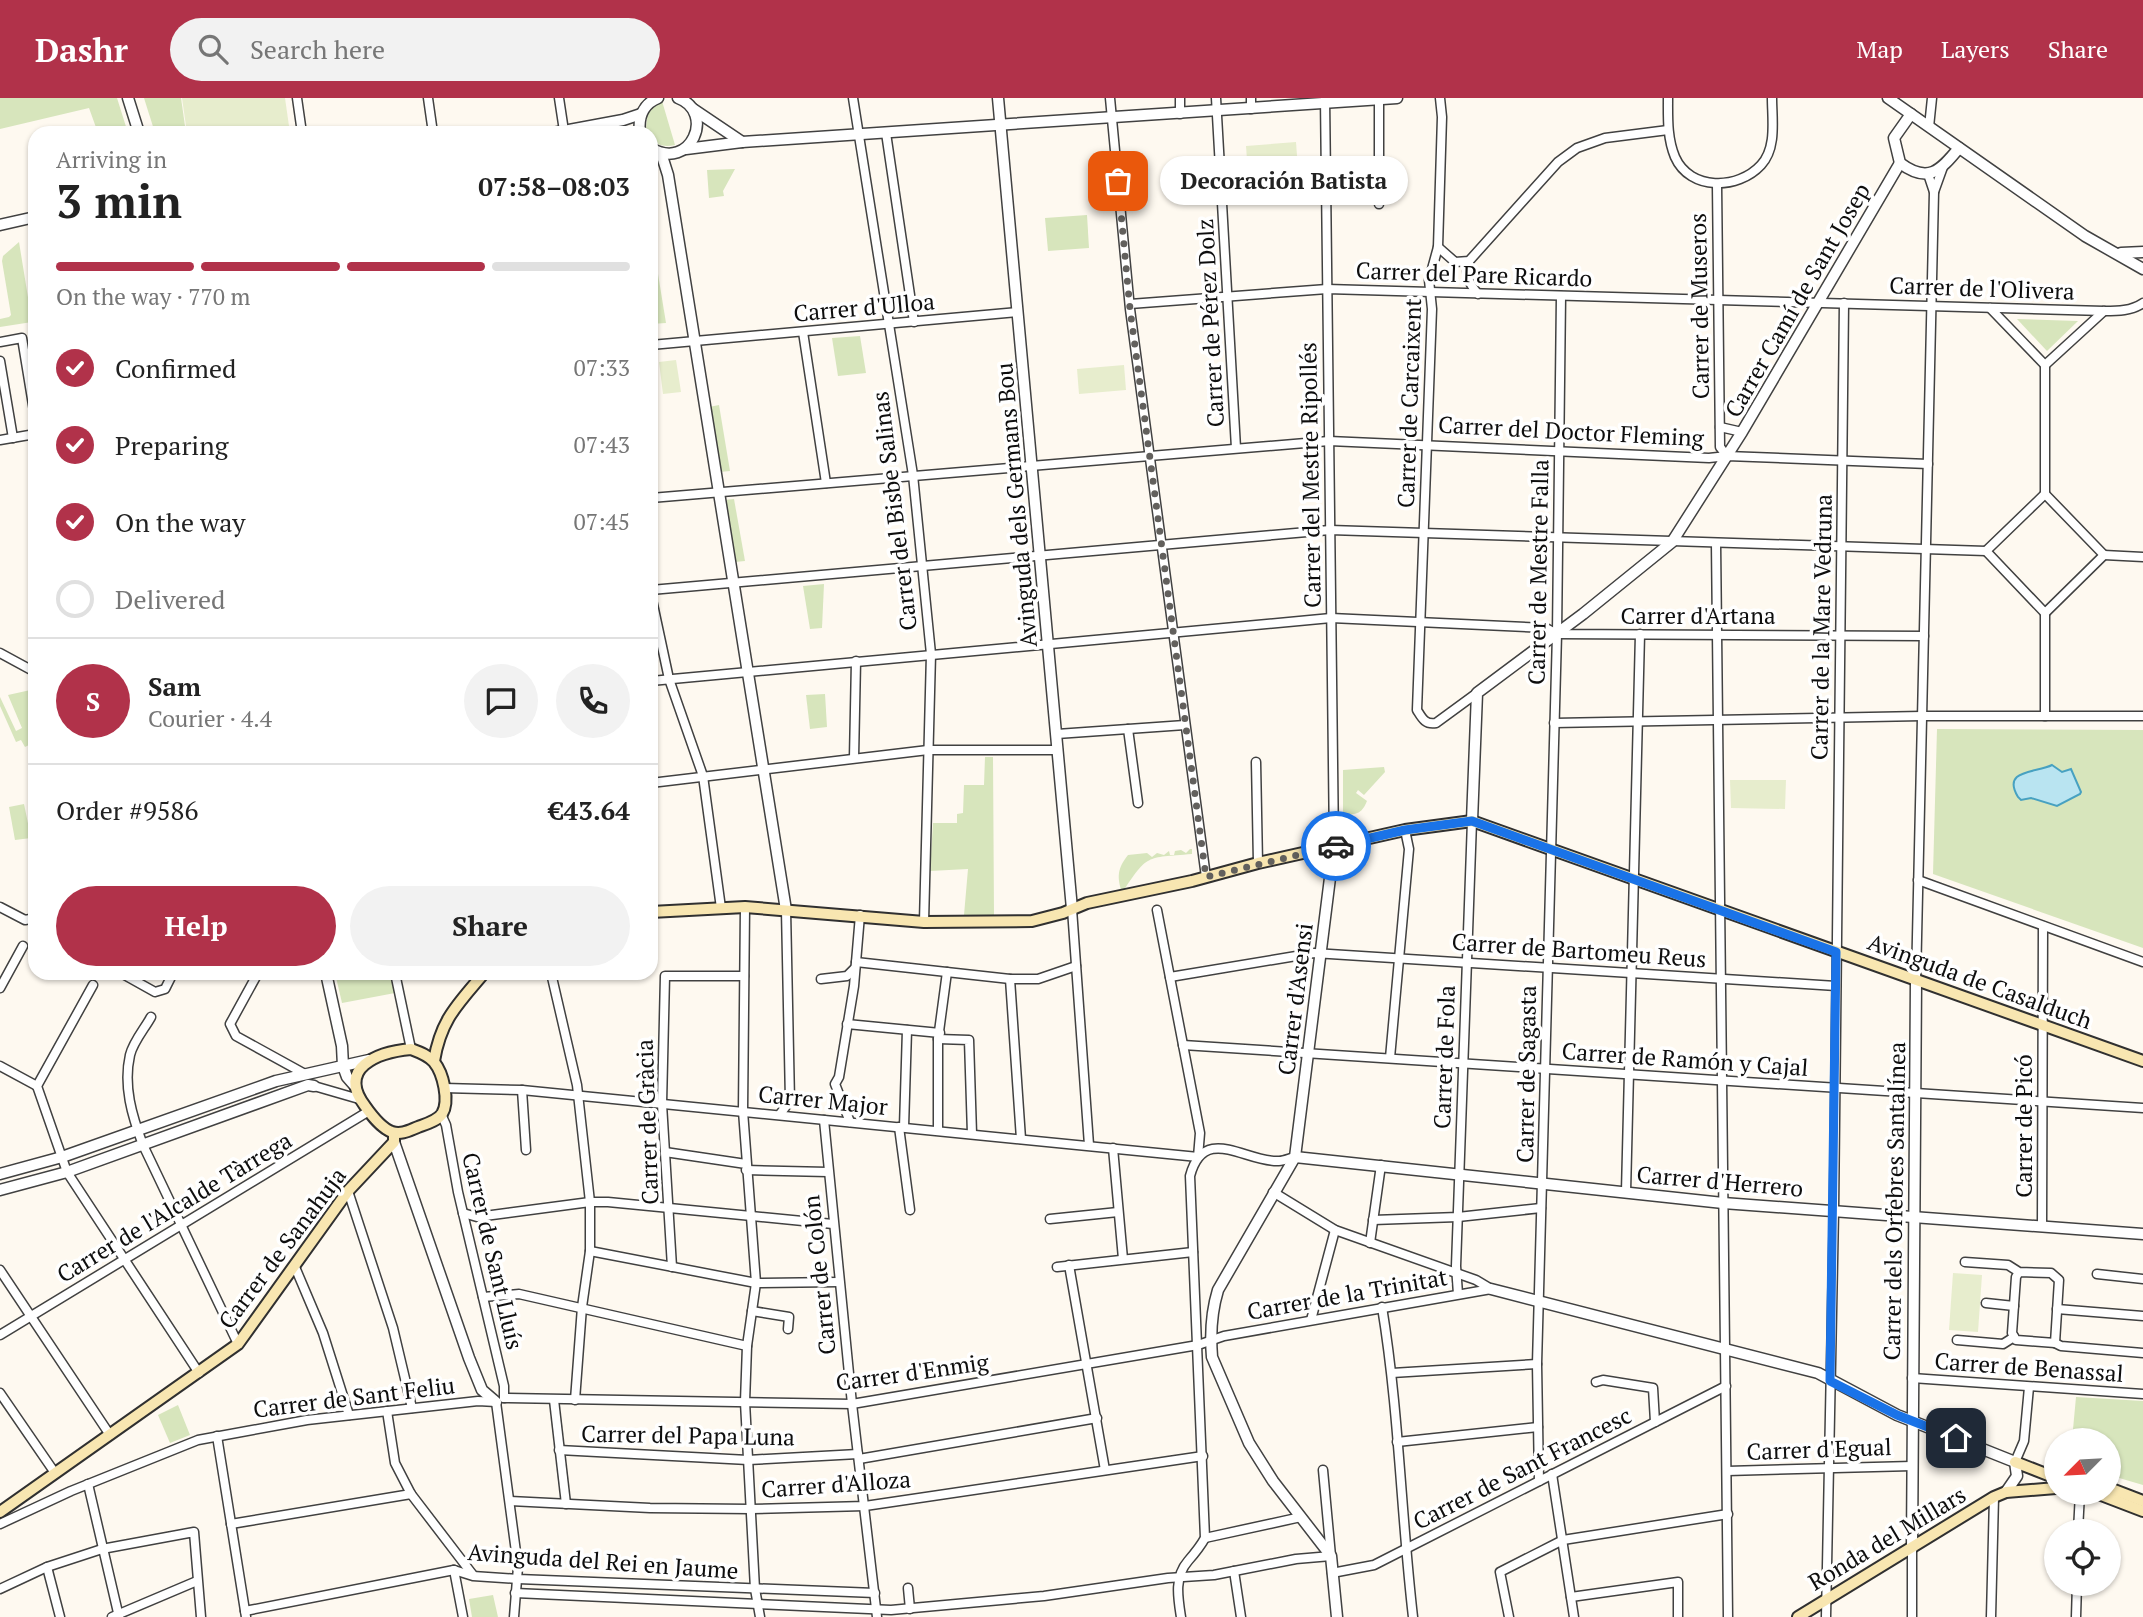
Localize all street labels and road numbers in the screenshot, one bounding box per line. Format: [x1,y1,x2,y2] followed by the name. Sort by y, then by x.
[1717,177,1877,423] street label: Carrer Camí de Sant Josep
[1682,213,1716,399] street label: Carrer de Museros
[1189,218,1231,428] street label: Carrer de Pérez Dolz
[1355,254,1593,294] street label: Carrer del Pare Ricardo
[1889,269,2076,307] street label: Carrer de l'Olivera
[792,285,936,329] street label: Carrer d'Ulloa
[1390,297,1428,508] street label: Carrer de Carcaixent
[1292,342,1328,608] street label: Carrer del Mestre Ripollés
[988,362,1044,648] street label: Avinguda dels Germans Bou
[864,390,924,632] street label: Carrer del Bisbe Salinas
[1437,409,1705,453] street label: Carrer del Doctor Fleming
[1521,459,1555,685] street label: Carrer de Mestre Falla
[1803,493,1839,760] street label: Carrer de la Mare Vedruna
[1620,600,1776,631] street label: Carrer d'Artana
[1270,921,1320,1077] street label: Carrer d'Asensi
[1451,926,1707,974] street label: Carrer de Bartomeu Reus
[1864,926,2097,1036] street label: Avinguda de Casalduch
[1426,984,1462,1129] street label: Carrer de Fola
[1509,984,1543,1163] street label: Carrer de Sagasta
[1561,1035,1809,1083] street label: Carrer de Ramón y Cajal
[629,1038,665,1205] street label: Carrer de Gràcia
[1876,1041,1912,1361] street label: Carrer dels Orfebres Santalínea
[2008,1054,2039,1198] street label: Carrer de Picó
[757,1078,889,1122] street label: Carrer Major
[51,1124,298,1290] street label: Carrer de l'Alcalde Tàrrega
[455,1149,531,1353] street label: Carrer de Sant Lluís
[1635,1158,1805,1204] street label: Carrer d'Herrero
[211,1161,353,1335] street label: Carrer de Sanahuja
[795,1193,843,1356] street label: Carrer de Colón
[1244,1261,1450,1327] street label: Carrer de la Trinitat
[1933,1345,2125,1389] street label: Carrer de Benassal
[834,1346,991,1398] street label: Carrer d'Enmig
[251,1369,457,1425] street label: Carrer de Sant Feliu
[1408,1400,1636,1536] street label: Carrer de Sant Francesc
[581,1418,795,1452] street label: Carrer del Papa Luna
[1746,1431,1892,1467] street label: Carrer d'Egual
[760,1463,912,1505] street label: Carrer d'Alloza
[1803,1479,1971,1597] street label: Ronda del Millars
[466,1536,740,1586] street label: Avinguda del Rei en Jaume

